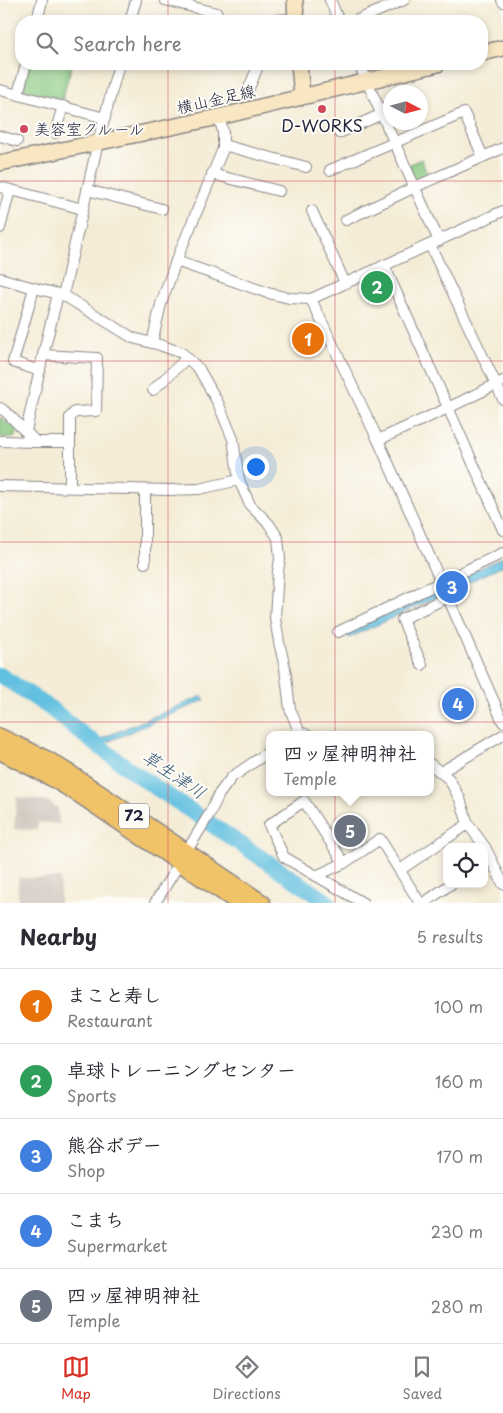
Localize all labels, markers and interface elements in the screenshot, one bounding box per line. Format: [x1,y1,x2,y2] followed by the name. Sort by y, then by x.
[15,15,488,70] search box
[33,29,61,57] icon: search
[73,29,182,57] text: Search here
[174,77,257,119] street label: 横山金足線
[383,85,428,130] north arrow
[316,103,328,115] marker: D-WORKS
[281,113,363,137] place label: D-WORKS
[34,116,145,140] place label: 美容室クルール
[18,123,30,135] marker: 美容室クルール
[361,268,393,306] pin: 2
[292,320,324,358] pin: 1
[243,454,269,480] your location
[436,568,468,606] pin: 3
[442,685,474,723] pin: 4
[266,731,434,796] popup
[283,738,417,766] text: 四ッ屋神明神社
[137,742,212,805] water label: 草生津川
[283,766,337,790] text: Temple
[119,804,149,828] road number: 72
[334,812,366,850] pin: 5
[443,843,488,888] map controls
[443,843,488,888] button: locate
[20,920,97,952] text: Nearby
[416,924,483,948] text: 5 results
[67,980,162,1008] text: まこと寿し
[32,994,40,1018] text: 1
[434,994,483,1018] text: 100 m
[67,1008,153,1032] text: Restaurant
[67,1055,296,1083] text: 卓球トレーニングセンター
[30,1069,42,1093] text: 2
[435,1069,483,1093] text: 160 m
[67,1083,116,1107] text: Sports
[67,1130,162,1158] text: 熊谷ボデー
[31,1144,41,1168] text: 3
[437,1144,483,1168] text: 170 m
[67,1158,105,1182] text: Shop
[67,1205,124,1233] text: こまち
[31,1219,41,1243] text: 4
[431,1219,483,1243] text: 230 m
[67,1233,167,1257] text: Supermarket
[67,1280,200,1308] text: 四ッ屋神明神社
[31,1294,41,1318] text: 5
[431,1294,483,1318] text: 280 m
[67,1308,120,1332] text: Temple
[61,1353,91,1404] tab: Map
[213,1353,281,1404] tab: Directions
[402,1353,442,1404] tab: Saved

